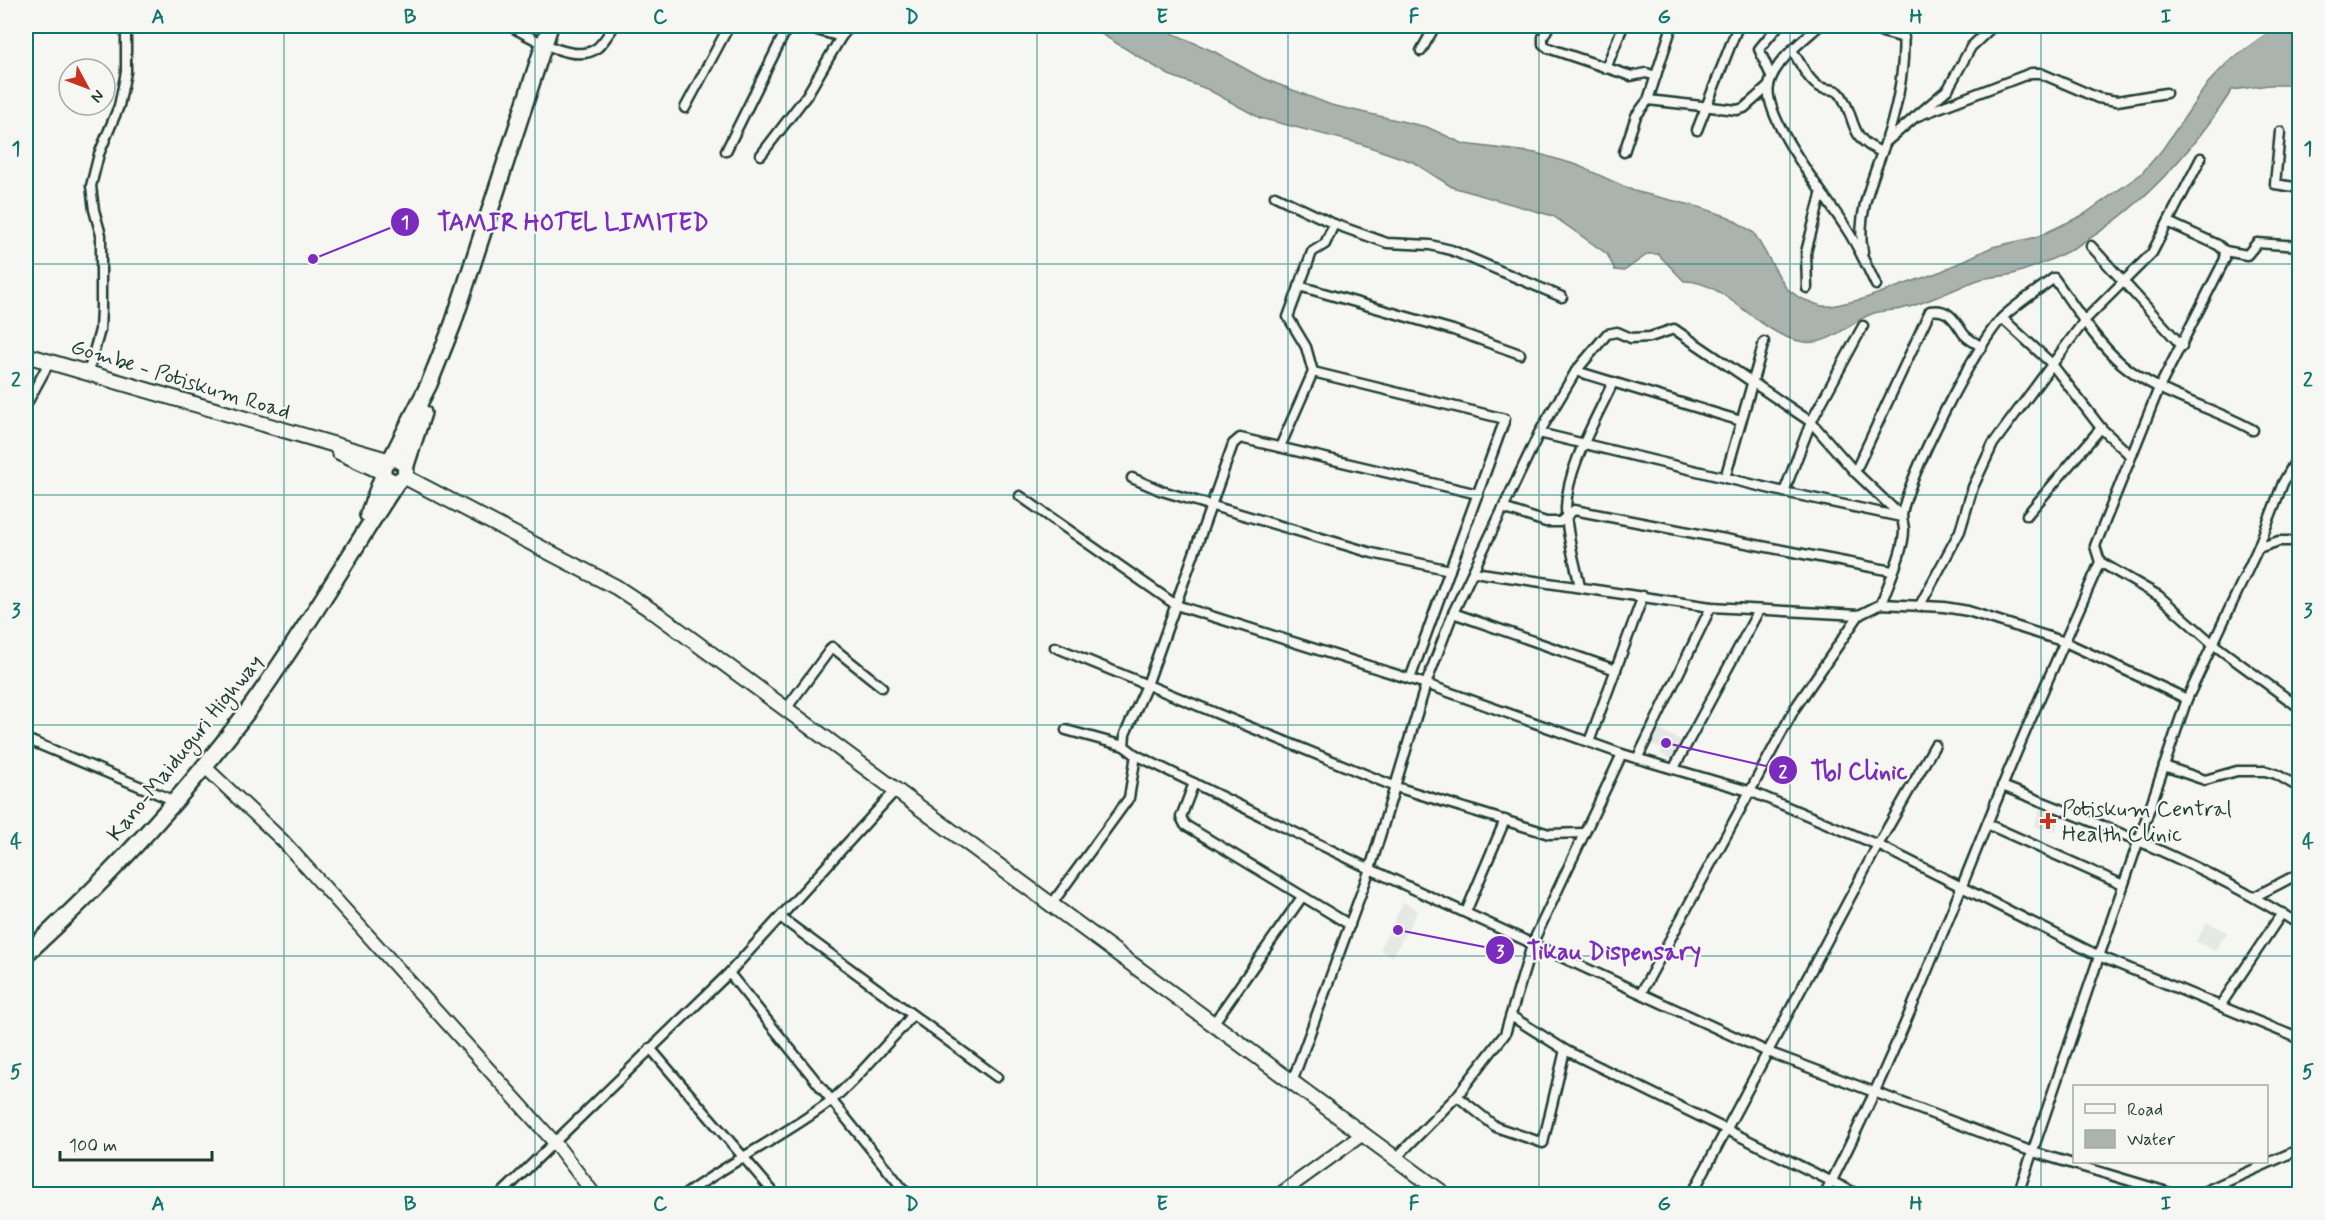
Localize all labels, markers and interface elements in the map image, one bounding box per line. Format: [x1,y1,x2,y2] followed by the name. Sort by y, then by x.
[151,4,165,31] text: A
[404,4,417,31] text: B
[653,4,668,31] text: C
[905,4,919,31] text: D
[1156,4,1168,31] text: E
[1409,4,1420,31] text: F
[1657,4,1671,31] text: G
[1909,4,1923,31] text: H
[2161,4,2171,31] text: I
[57,57,117,117] north arrow
[86,85,109,107] text: N
[12,136,20,163] text: 1
[2304,136,2312,163] text: 1
[390,201,725,243] callout: TAMIR HOTEL LIMITED
[437,208,709,239] text: TAMIR HOTEL LIMITED
[401,211,409,235] text: 1
[67,333,294,427] street label: Gombe - Potiskum Road
[11,367,21,394] text: 2
[2303,367,2313,394] text: 2
[11,598,21,625] text: 3
[2303,598,2313,625] text: 3
[101,649,272,849] street label: Kano-Maiduguri Highway
[1768,749,1919,791] callout: Tbl Clinic
[1810,757,1908,788] text: Tbl Clinic
[1779,760,1788,784] text: 2
[2062,796,2232,849] place label: Potiskum Central Health Clinic
[2039,812,2057,830] marker: Potiskum Central Health Clinic
[10,829,22,856] text: 4
[2302,829,2314,856] text: 4
[1485,929,1714,971] callout: Tikau Dispensary
[1527,937,1701,968] text: Tikau Dispensary
[1496,940,1505,964] text: 3
[10,1059,22,1086] text: 5
[2302,1059,2314,1086] text: 5
[2073,1085,2268,1163] legend
[2127,1098,2163,1122] text: Road
[60,1124,212,1162] scale bar
[2127,1128,2176,1152] text: Water
[69,1134,117,1158] text: 100 m
[151,1191,165,1218] text: A
[404,1191,417,1218] text: B
[653,1191,668,1218] text: C
[905,1191,919,1218] text: D
[1156,1191,1168,1218] text: E
[1409,1191,1420,1218] text: F
[1657,1191,1671,1218] text: G
[1909,1191,1923,1218] text: H
[2161,1191,2171,1218] text: I

